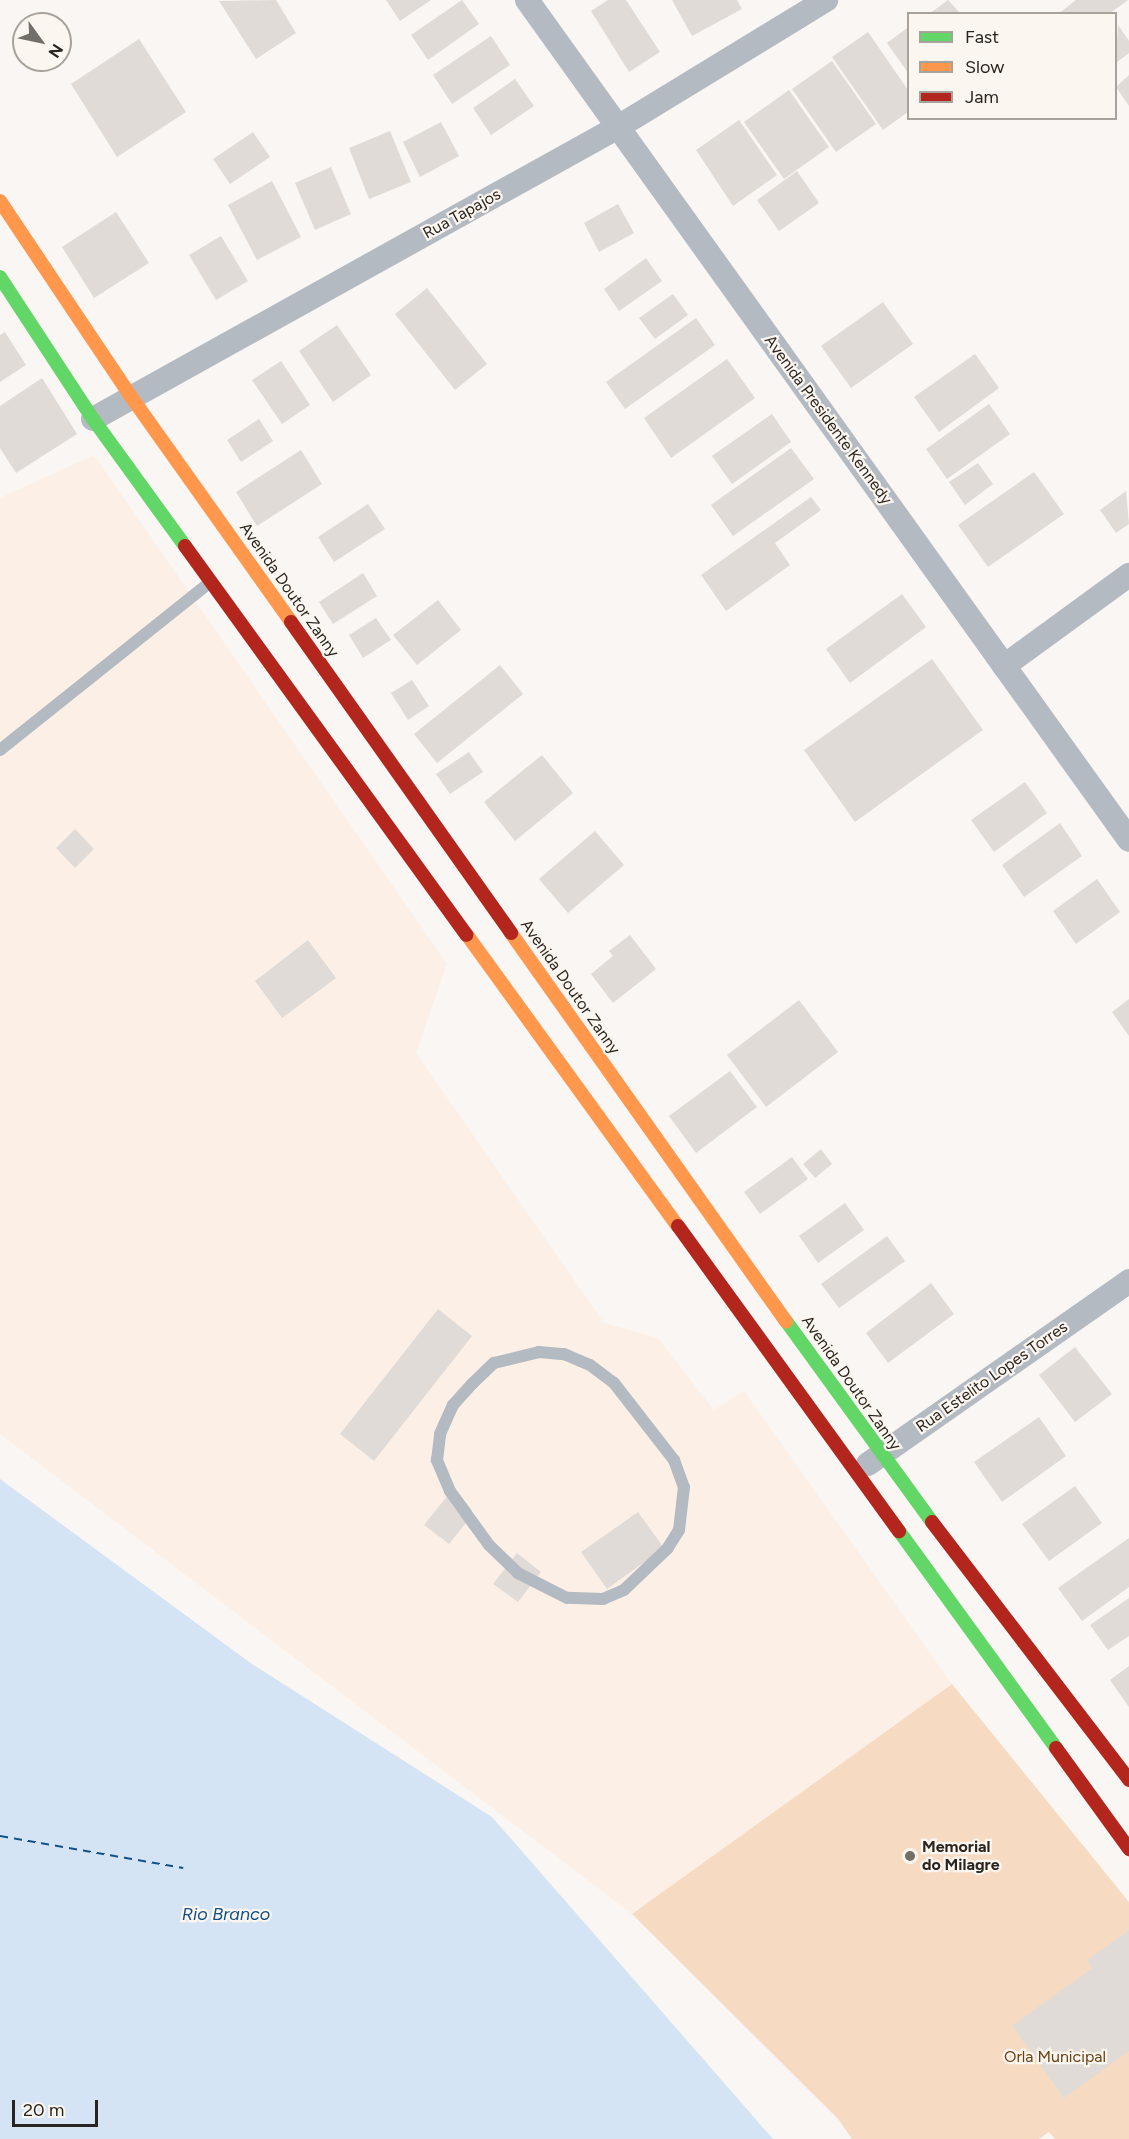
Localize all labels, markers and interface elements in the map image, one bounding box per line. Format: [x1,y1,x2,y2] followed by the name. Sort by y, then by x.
[12,12,72,72] north arrow
[907,12,1117,120] legend
[965,26,999,48] text: Fast
[45,41,67,61] text: N
[965,56,1004,78] text: Slow
[965,86,999,108] text: Jam
[420,185,504,243] street label: Rua Tapajos
[760,332,896,508] street label: Avenida Presidente Kennedy
[235,519,343,661] street label: Avenida Doutor Zanny
[516,916,624,1058] street label: Avenida Doutor Zanny
[797,1312,905,1454] street label: Avenida Doutor Zanny
[913,1317,1071,1437] street label: Rua Estelito Lopes Torres
[922,1837,1000,1875] place label: Memorial do Milagre
[903,1849,917,1863] marker: Memorial do Milagre
[182,1903,270,1925] water label: Rio Branco
[1004,2047,1106,2067] park label: Orla Municipal
[15,2088,100,2126] scale bar
[23,2099,64,2121] text: 20 m

